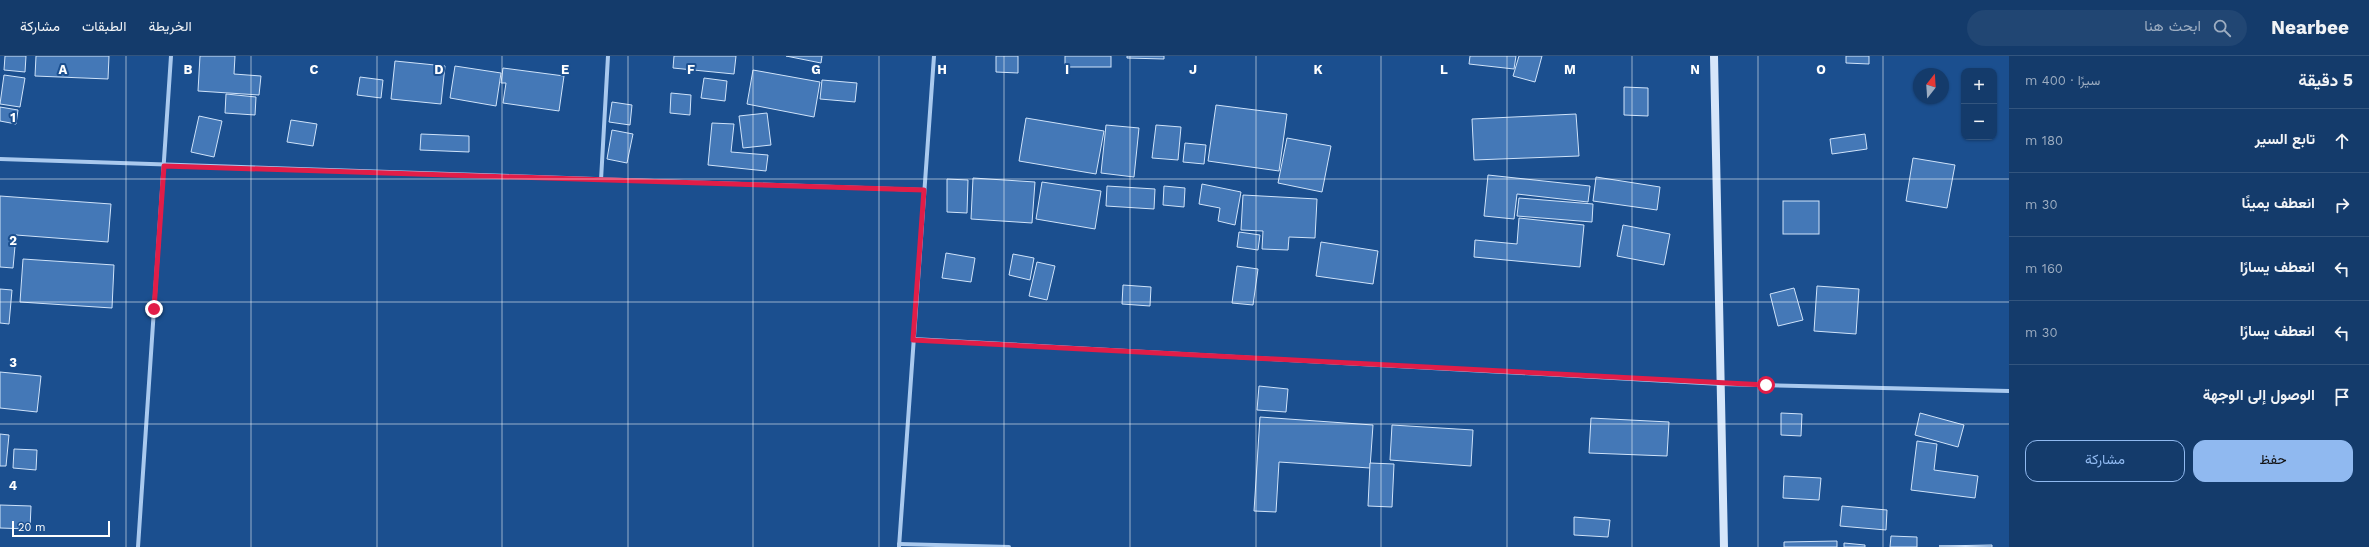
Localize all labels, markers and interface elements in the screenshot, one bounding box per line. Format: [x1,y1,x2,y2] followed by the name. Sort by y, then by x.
[1967,10,2247,46] search box
[2271,16,2349,39] text: Nearbee
[2144,17,2201,35] text: ابحث هنا
[2211,17,2233,39] icon: search
[20,18,60,34] text: مشاركة
[82,18,126,34] text: الطبقات
[148,18,192,34] text: الخريطة
[59,62,68,77] text: A
[184,62,193,77] text: B
[310,62,319,77] text: C
[434,62,444,77] text: D
[561,62,569,77] text: E
[687,62,695,77] text: F
[811,62,821,77] text: G
[937,62,947,77] text: H
[1065,62,1069,77] text: I
[1189,62,1197,77] text: J
[1313,62,1323,77] text: K
[1440,62,1448,77] text: L
[1564,62,1576,77] text: M
[1690,62,1700,77] text: N
[1816,62,1826,77] text: O
[1913,68,1949,104] north arrow
[1961,68,1997,140] map controls
[1961,68,1997,104] button: +
[2298,70,2353,90] text: 5 دقيقة
[2025,73,2100,88] text: سيرًا · 400 m
[1961,104,1997,140] button: −
[10,110,16,125] text: 1
[2255,130,2315,148] text: تابع السير
[2331,130,2353,152] icon: ahead
[2025,133,2063,148] text: 180 m
[2242,194,2315,212] text: انعطف يمينًا
[2331,194,2353,216] icon: right
[2025,197,2058,212] text: 30 m
[9,233,17,248] text: 2
[2240,258,2315,276] text: انعطف يسارًا
[2331,258,2353,280] icon: left
[2025,261,2063,276] text: 160 m
[145,300,163,318] route end
[2240,322,2315,340] text: انعطف يسارًا
[2331,322,2353,344] icon: left
[2025,325,2058,340] text: 30 m
[9,355,17,370] text: 3
[1757,376,1775,394] route start
[2203,386,2315,404] text: الوصول إلى الوجهة
[2331,386,2353,408] icon: arrive
[2025,440,2185,482] button: مشاركة
[2193,440,2353,482] button: حفظ
[9,478,18,493] text: 4
[12,519,110,538] scale bar
[18,521,46,534] text: 20 m

